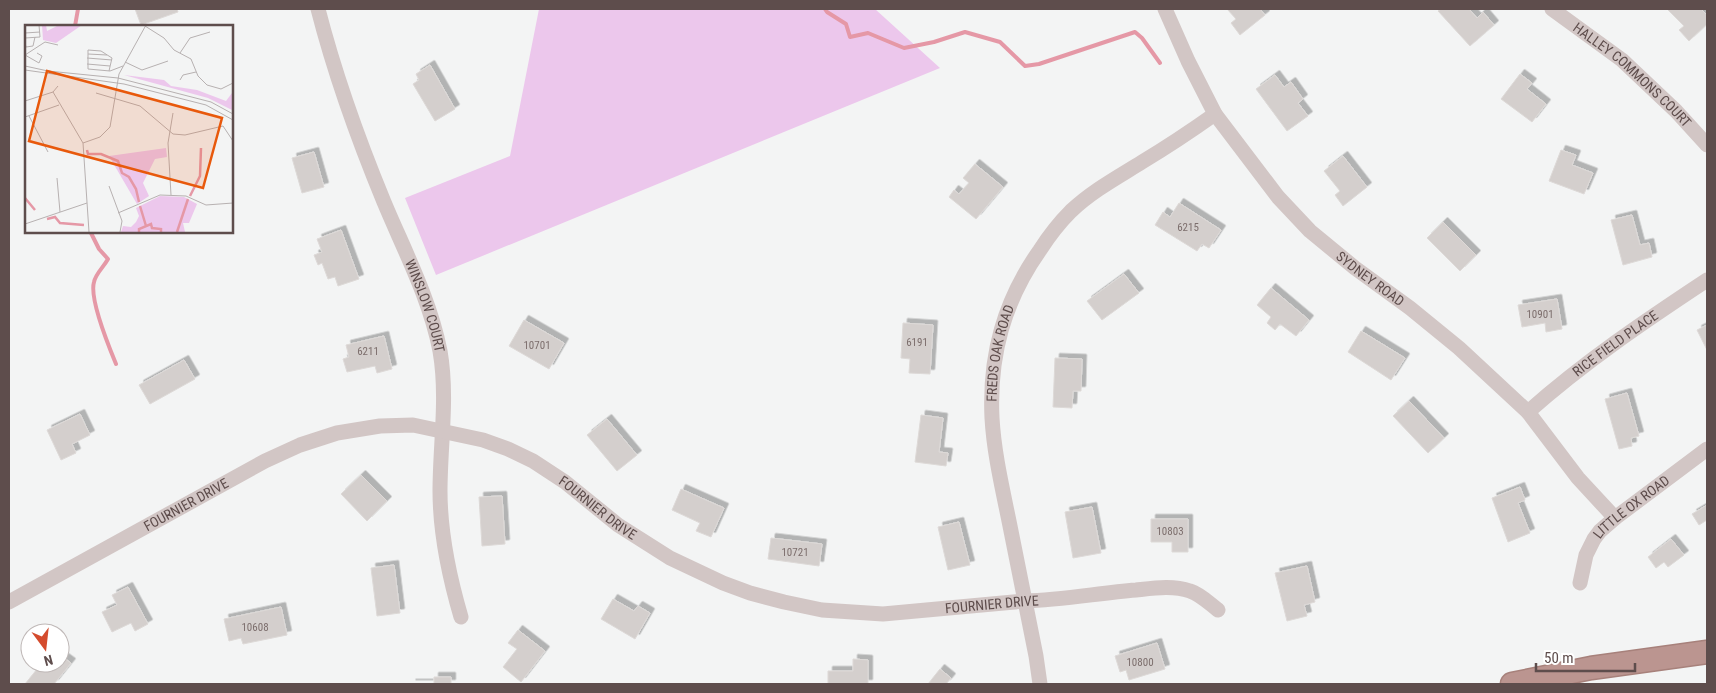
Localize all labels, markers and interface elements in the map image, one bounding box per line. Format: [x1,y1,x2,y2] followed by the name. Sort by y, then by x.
[1570,19,1695,130] street label: HALLEY COMMONS COURT
[25,25,232,232] inset map
[1177,221,1199,234] house number: 6215
[1333,248,1407,309] street label: SYDNEY ROAD
[402,257,448,353] street label: WINSLOW COURT
[984,302,1017,402] street label: FREDS OAK ROAD
[1569,307,1661,380] street label: RICE FIELD PLACE
[1526,308,1554,321] house number: 10901
[906,336,928,349] house number: 6191
[523,339,551,352] house number: 10701
[357,345,379,358] house number: 6211
[556,472,640,543] street label: FOURNIER DRIVE
[1590,472,1673,541] street label: LITTLE OX ROAD
[141,475,231,534] street label: FOURNIER DRIVE
[1156,525,1184,538] house number: 10803
[781,546,809,559] house number: 10721
[944,592,1039,616] street label: FOURNIER DRIVE
[241,621,269,634] house number: 10608
[20,623,70,673] north arrow
[1536,640,1635,672] scale bar
[1544,649,1574,667] text: 50 m
[42,652,55,669] text: N
[1126,656,1154,669] house number: 10800

